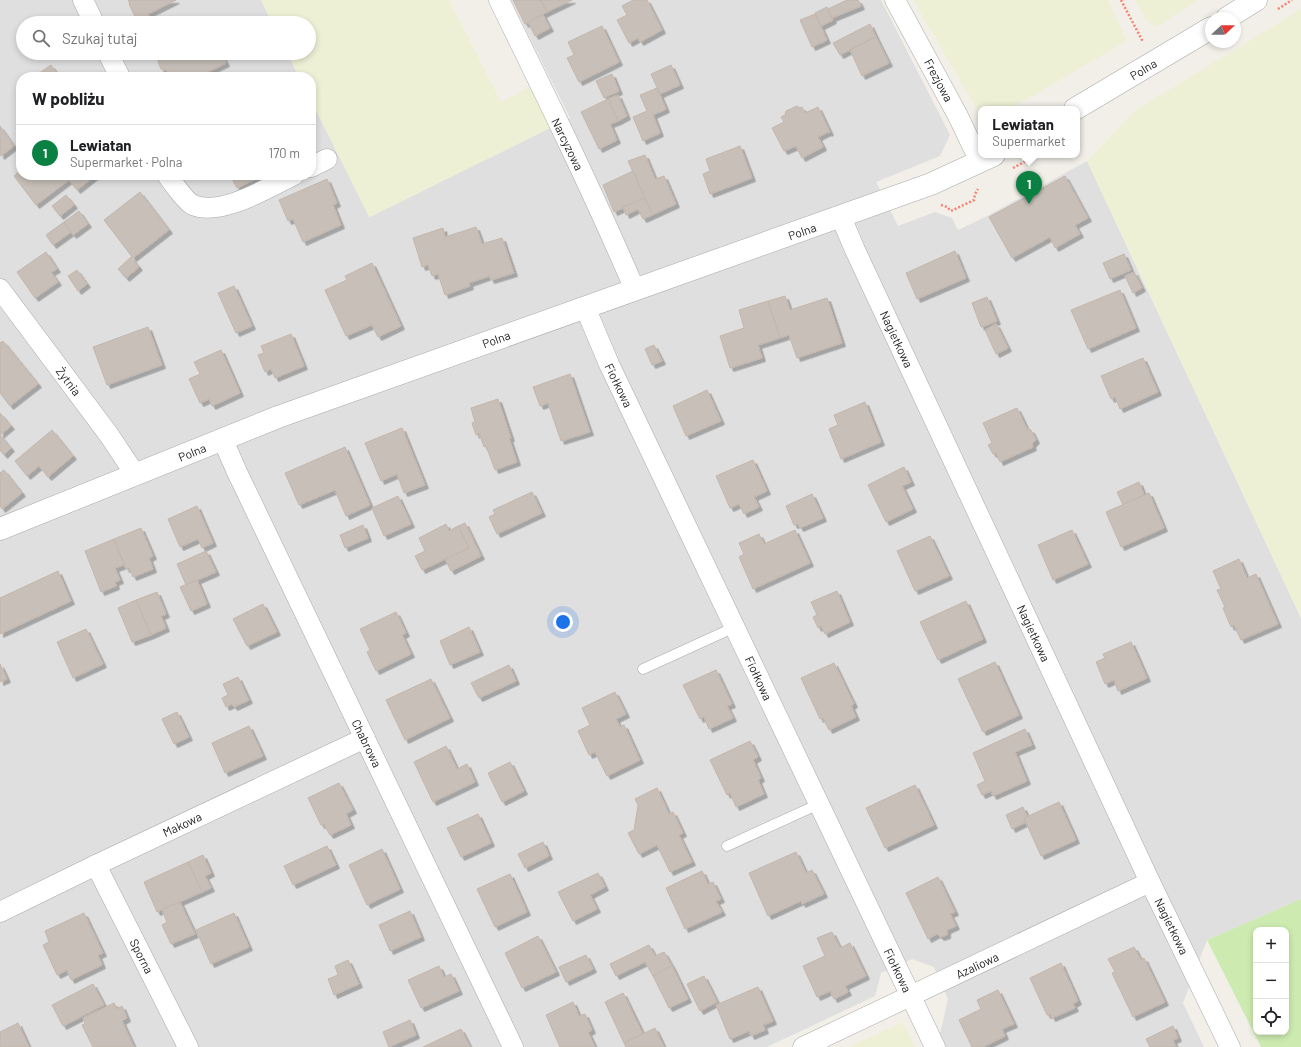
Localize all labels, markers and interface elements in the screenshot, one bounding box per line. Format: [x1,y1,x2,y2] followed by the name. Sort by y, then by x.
[1205,12,1241,48] north arrow
[16,16,316,60] search box
[30,27,52,49] icon: search
[62,29,138,47] text: Szukaj tutaj
[922,56,956,104] street label: Frezjowa
[1127,56,1159,82] street label: Polna
[32,88,105,108] text: W pobliżu
[978,106,1080,158] popup
[992,115,1054,133] text: Lewiatan
[549,116,587,172] street label: Narcyzowa
[992,133,1066,149] text: Supermarket
[70,136,132,154] text: Lewiatan
[43,145,47,161] text: 1
[269,145,300,161] text: 170 m
[70,154,182,170] text: Supermarket · Polna
[1016,171,1042,204] pin: 1
[786,220,818,242] street label: Polna
[878,308,916,370] street label: Nagietkowa
[480,327,512,351] street label: Polna
[602,361,636,409] street label: Fiołkowa
[54,364,84,398] street label: Żytnia
[176,440,208,464] street label: Polna
[1015,602,1053,664] street label: Nagietkowa
[553,612,573,632] your location
[743,654,775,702] street label: Fiołkowa
[349,717,385,769] street label: Chabrowa
[160,809,204,839] street label: Makowa
[1152,895,1192,957] street label: Nagietkowa
[1253,927,1289,1035] map controls
[1253,927,1289,963] button: +
[127,936,157,976] street label: Sporna
[881,946,915,994] street label: Fiołkowa
[953,949,1001,981] street label: Azaliowa
[1253,963,1289,999] button: −
[1253,999,1289,1035] button: locate

